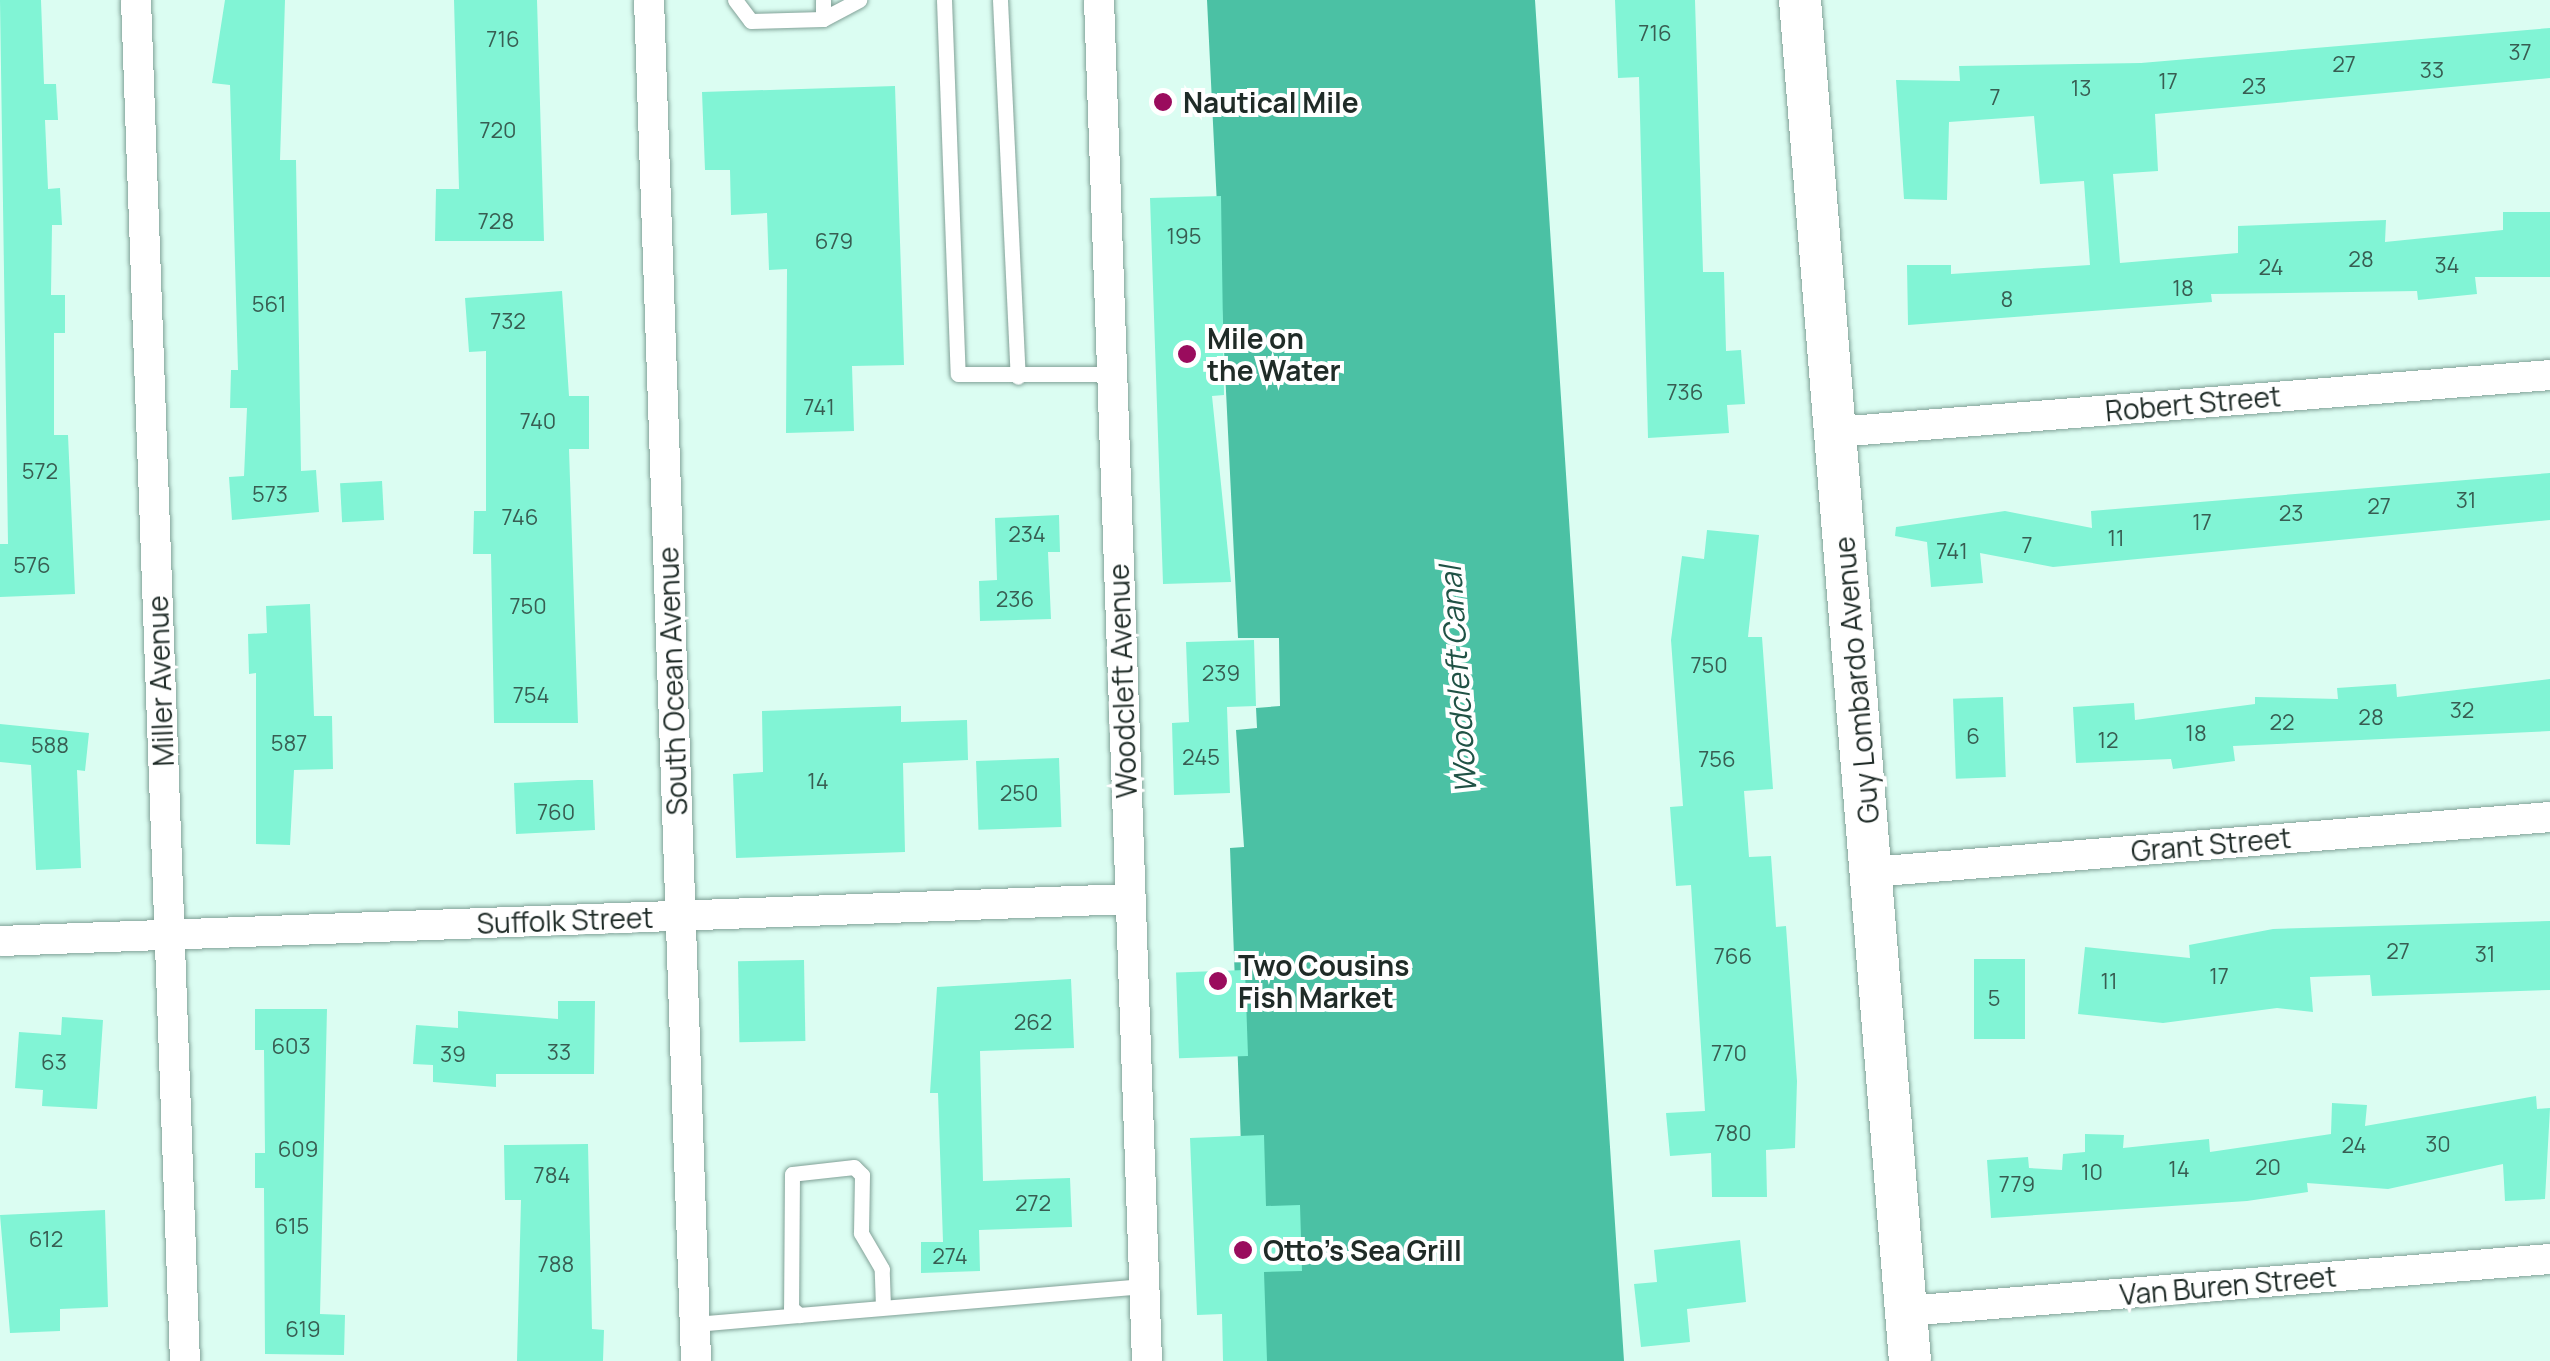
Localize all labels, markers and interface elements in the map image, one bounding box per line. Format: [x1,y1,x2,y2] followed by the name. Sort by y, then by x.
[1638,21,1672,47] house number: 716
[486,27,520,53] house number: 716
[2508,40,2532,66] house number: 37
[2332,52,2356,78] house number: 27
[2420,58,2444,84] house number: 33
[2158,69,2178,95] house number: 17
[2242,74,2266,100] house number: 23
[2071,76,2091,102] house number: 13
[1183,85,1359,119] place label: Nautical Mile
[1989,85,2001,111] house number: 7
[1152,91,1174,113] marker: Nautical Mile
[479,118,517,144] house number: 720
[478,209,514,235] house number: 728
[1167,224,1201,250] house number: 195
[815,229,853,255] house number: 679
[2348,247,2374,273] house number: 28
[2434,253,2460,279] house number: 34
[2258,255,2284,281] house number: 24
[2172,276,2194,302] house number: 18
[2001,287,2013,313] house number: 8
[252,292,286,318] house number: 561
[490,309,526,335] house number: 732
[1207,321,1341,387] place label: Mile on the Water
[1176,343,1198,365] marker: Mile on the Water
[2104,379,2282,427] street label: Robert Street
[1667,380,1703,406] house number: 736
[803,395,835,421] house number: 741
[520,409,556,435] house number: 740
[22,459,58,485] house number: 572
[252,482,288,508] house number: 573
[2456,488,2476,514] house number: 31
[2367,494,2391,520] house number: 27
[2279,501,2303,527] house number: 23
[502,505,538,531] house number: 746
[2192,510,2212,536] house number: 17
[1008,522,1046,548] house number: 234
[2107,526,2125,552] house number: 11
[2021,533,2033,559] house number: 7
[1827,535,1885,825] street label: Guy Lombardo Avenue
[1936,539,1968,565] house number: 741
[651,546,693,816] street label: South Ocean Avenue
[13,553,51,579] house number: 576
[1101,563,1143,799] street label: Woodcleft Avenue
[1432,565,1484,795] water label: Woodcleft Canal
[996,587,1034,613] house number: 236
[509,594,547,620] house number: 750
[140,595,180,767] street label: Miller Avenue
[1690,653,1728,679] house number: 750
[1202,661,1240,687] house number: 239
[513,683,549,709] house number: 754
[2450,698,2474,724] house number: 32
[2358,705,2384,731] house number: 28
[2269,710,2295,736] house number: 22
[2185,721,2207,747] house number: 18
[1966,724,1980,750] house number: 6
[2097,728,2119,754] house number: 12
[271,731,307,757] house number: 587
[31,733,69,759] house number: 588
[1182,745,1220,771] house number: 245
[1698,747,1736,773] house number: 756
[807,769,829,795] house number: 14
[1000,781,1038,807] house number: 250
[537,800,575,826] house number: 760
[2130,820,2292,868] street label: Grant Street
[476,900,654,940] street label: Suffolk Street
[2386,939,2410,965] house number: 27
[2475,942,2495,968] house number: 31
[1714,944,1752,970] house number: 766
[1238,948,1409,1014] place label: Two Cousins Fish Market
[2209,964,2229,990] house number: 17
[2100,969,2118,995] house number: 11
[1207,970,1229,992] marker: Two Cousins Fish Market
[1988,986,2000,1012] house number: 5
[1014,1010,1052,1036] house number: 262
[271,1034,311,1060] house number: 603
[547,1040,571,1066] house number: 33
[1711,1041,1747,1067] house number: 770
[440,1042,466,1068] house number: 39
[41,1050,67,1076] house number: 63
[1714,1121,1752,1147] house number: 780
[2425,1132,2451,1158] house number: 30
[2341,1133,2367,1159] house number: 24
[278,1137,318,1163] house number: 609
[2255,1155,2281,1181] house number: 20
[2168,1157,2190,1183] house number: 14
[2081,1160,2103,1186] house number: 10
[534,1163,570,1189] house number: 784
[1999,1172,2035,1198] house number: 779
[1015,1191,1051,1217] house number: 272
[275,1214,309,1240] house number: 615
[29,1227,63,1253] house number: 612
[1263,1233,1461,1267] place label: Otto's Sea Grill
[1232,1239,1254,1261] marker: Otto's Sea Grill
[932,1244,968,1270] house number: 274
[538,1252,574,1278] house number: 788
[2118,1259,2338,1311] street label: Van Buren Street
[285,1317,321,1343] house number: 619

